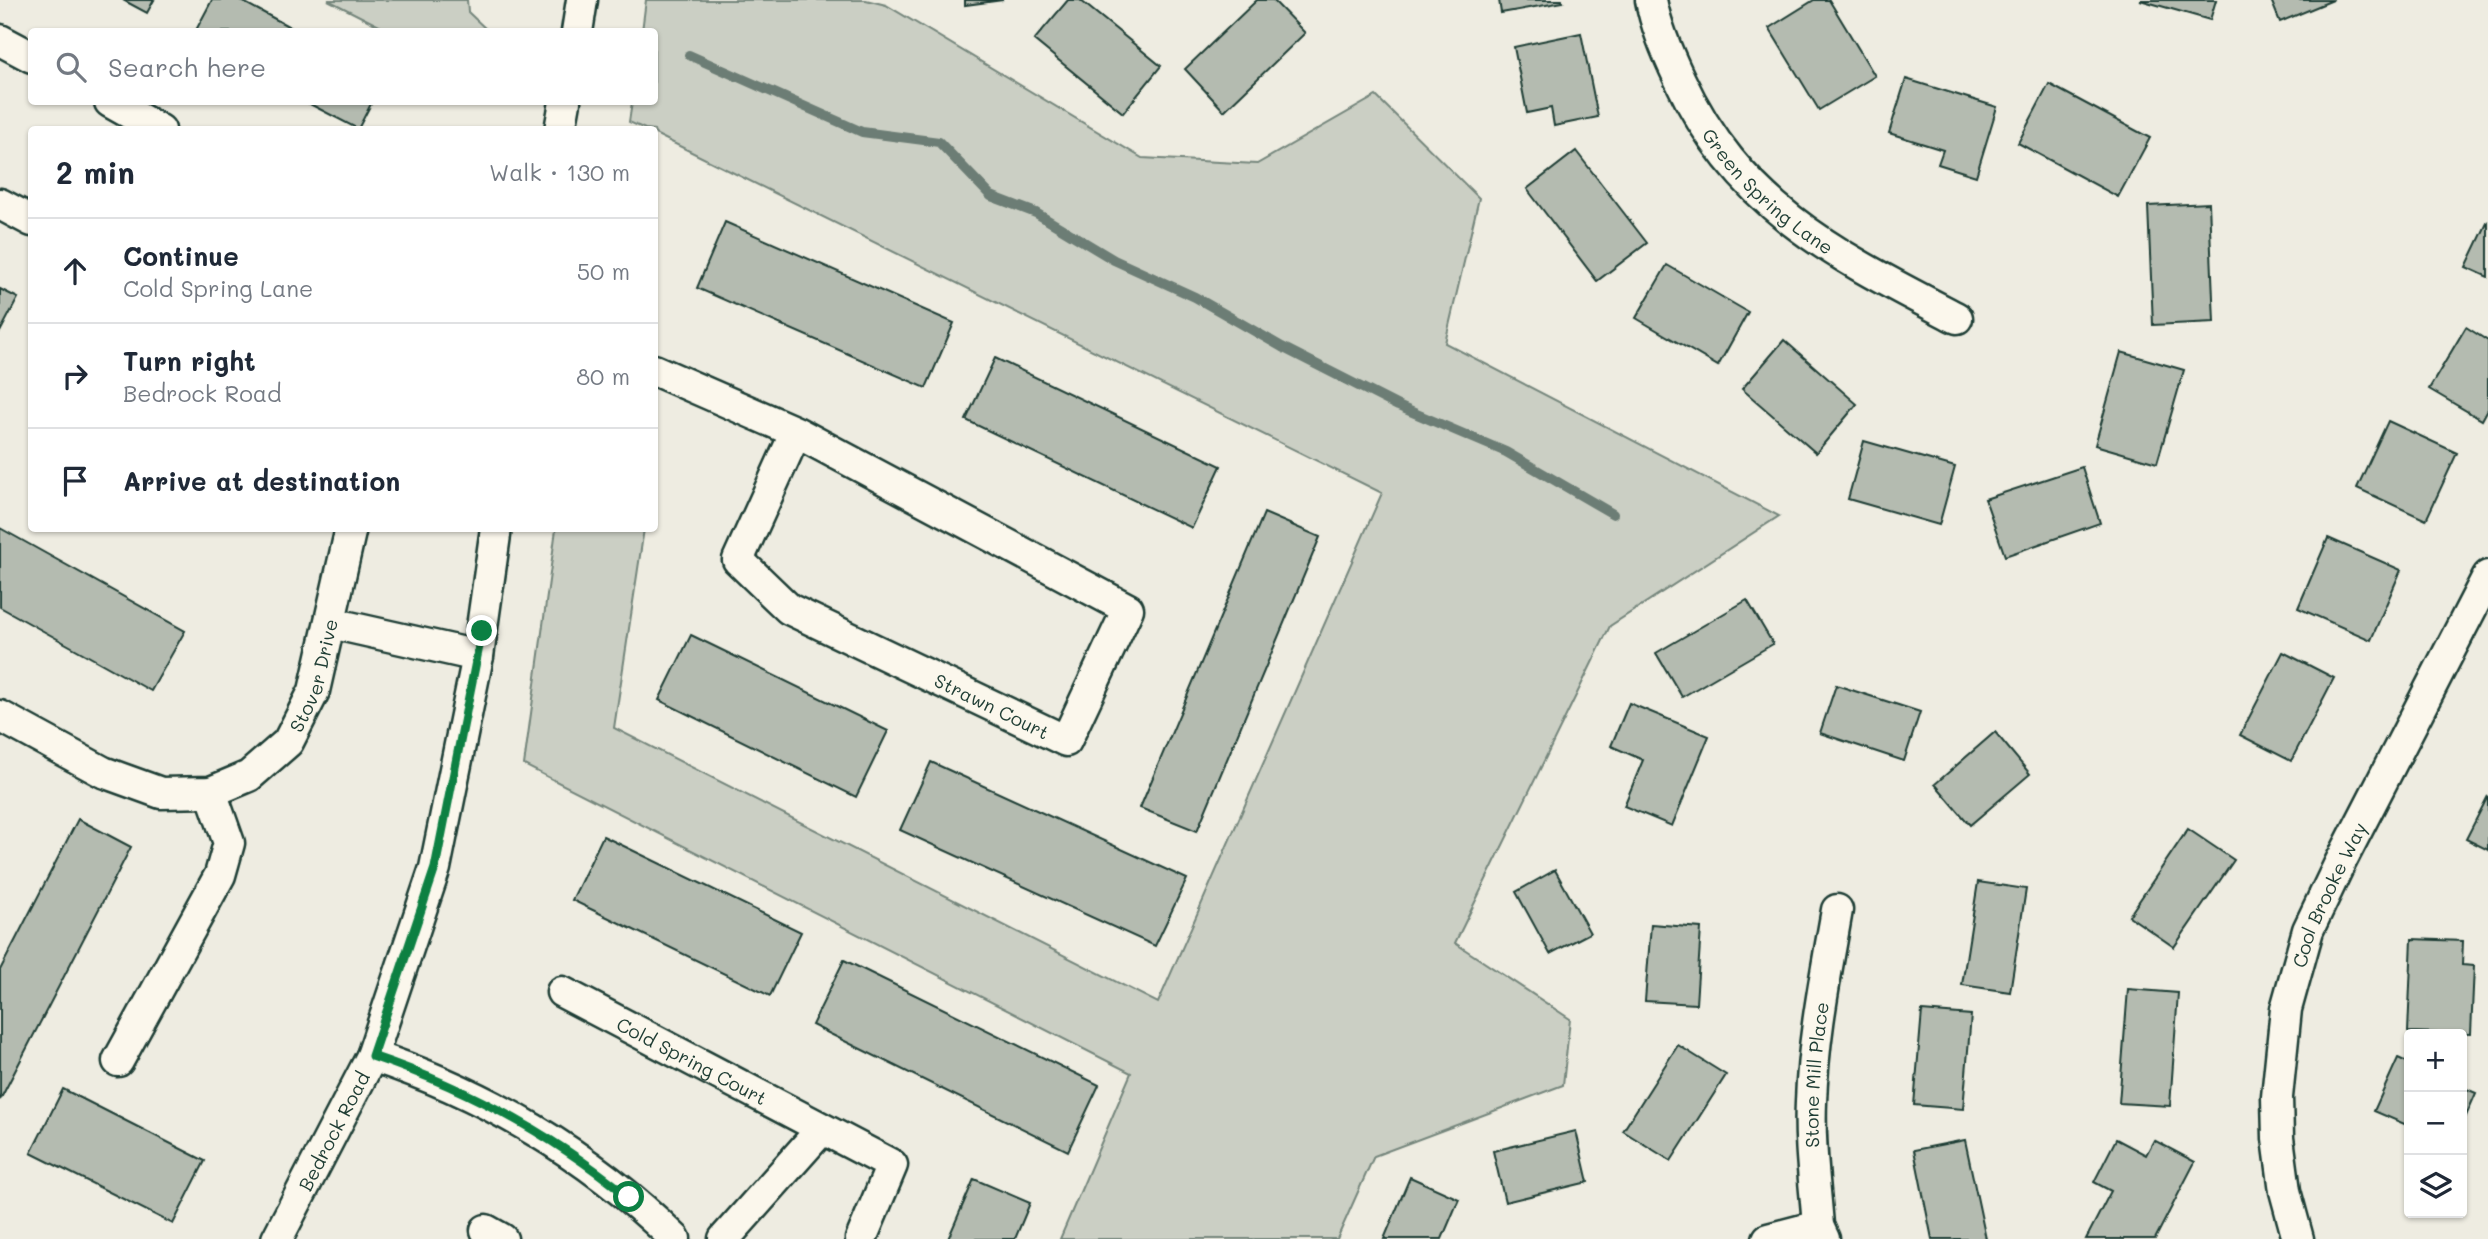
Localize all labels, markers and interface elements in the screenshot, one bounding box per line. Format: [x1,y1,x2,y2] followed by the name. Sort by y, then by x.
[28,28,658,105] search box
[52,48,90,86] icon: search
[108,50,266,84] text: Search here
[1697,123,1839,259] street label: Green Spring Lane
[56,152,135,192] text: 2 min
[489,157,630,187] text: Walk · 130 m
[123,239,239,273] text: Continue
[56,252,94,290] icon: ahead
[577,256,630,286] text: 50 m
[123,273,313,303] text: Cold Spring Lane
[123,344,256,378] text: Turn right
[56,357,94,395] icon: right
[576,361,630,391] text: 80 m
[123,378,282,408] text: Bedrock Road
[56,462,94,500] icon: arrive
[123,464,400,498] text: Arrive at destination
[466,615,497,646] route end
[283,616,343,736] street label: Stover Drive
[930,667,1054,745] street label: Strawn Court
[2286,818,2372,970] street label: Cool Brooke Way
[1798,1000,1834,1149] street label: Stone Mill Place
[613,1011,772,1110] street label: Cold Spring Court
[2404,1029,2467,1218] map controls
[2404,1029,2467,1092] button: +
[292,1067,375,1195] street label: Bedrock Road
[2404,1092,2467,1155] button: −
[2404,1155,2467,1218] button: layers
[613,1181,644,1212] route start

